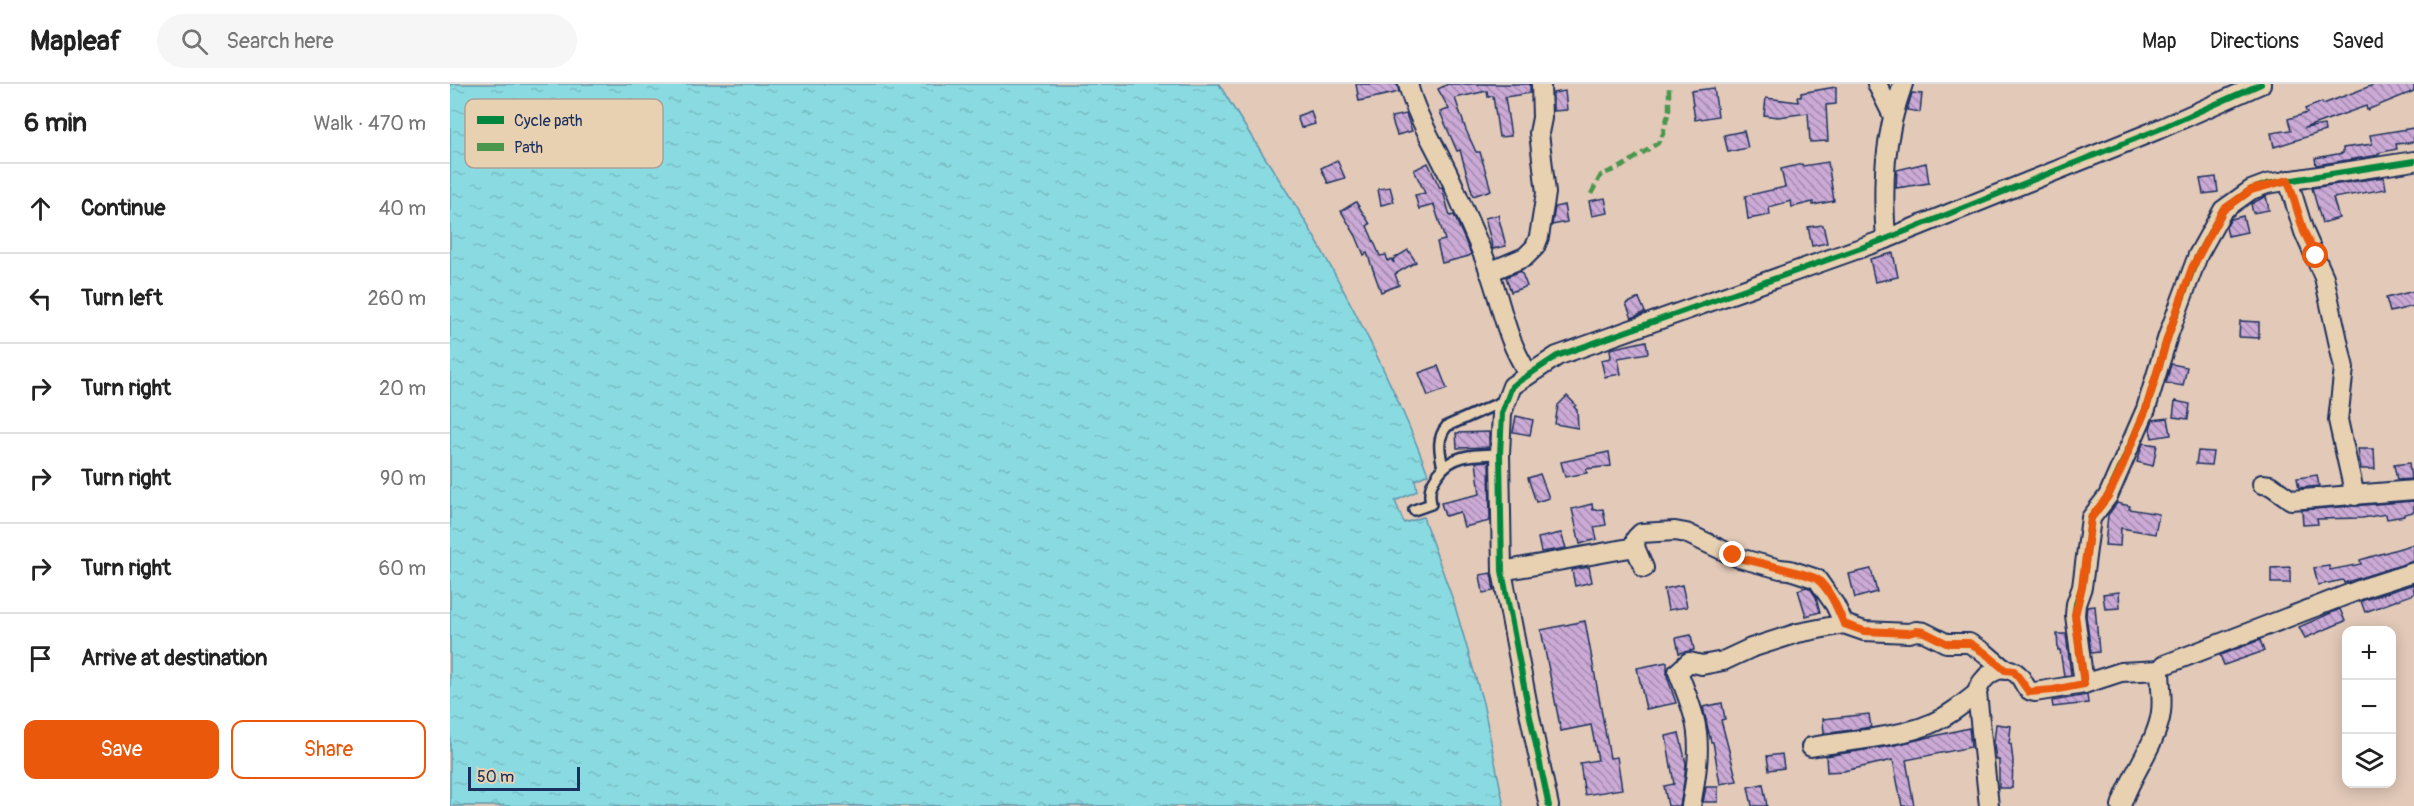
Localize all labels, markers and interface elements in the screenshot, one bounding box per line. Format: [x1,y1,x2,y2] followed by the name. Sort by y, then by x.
[157,14,577,68] search box
[30,24,121,59] text: Mapleaf
[178,25,211,58] icon: search
[226,27,334,55] text: Search here
[2142,28,2177,55] text: Map
[2210,28,2299,55] text: Directions
[2332,28,2384,55] text: Saved
[465,99,663,168] legend
[24,107,87,139] text: 6 min
[313,111,426,136] text: Walk · 470 m
[514,111,582,131] text: Cycle path
[514,138,543,158] text: Path
[24,192,57,225] icon: ahead
[81,194,165,222] text: Continue
[379,196,426,221] text: 40 m
[2302,242,2328,268] route start
[24,282,57,315] icon: left
[81,284,163,312] text: Turn left
[367,286,426,311] text: 260 m
[24,372,57,405] icon: right
[81,374,171,402] text: Turn right
[379,376,426,401] text: 20 m
[24,462,57,495] icon: right
[81,464,171,492] text: Turn right
[380,466,426,491] text: 90 m
[1719,541,1745,567] route end
[24,552,57,585] icon: right
[81,554,171,582] text: Turn right
[379,556,426,581] text: 60 m
[2342,626,2396,788] map controls
[2342,626,2396,680] button: +
[24,642,57,675] icon: arrive
[81,644,267,672] text: Arrive at destination
[2342,680,2396,734] button: −
[24,720,219,779] button: Save
[231,720,426,779] button: Share
[2342,734,2396,788] button: layers
[468,764,580,792] scale bar
[477,767,514,787] text: 50 m

